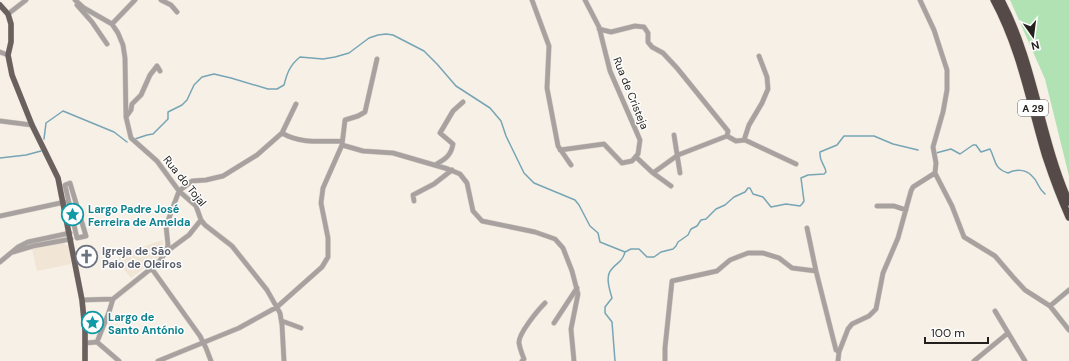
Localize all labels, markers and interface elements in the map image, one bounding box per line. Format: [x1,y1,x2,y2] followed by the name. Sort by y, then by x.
[1013,16,1053,56] north arrow
[1030,38,1041,53] text: N
[610,55,652,131] street label: Rua de Cristeja
[1018,100,1048,116] road number: A 29
[160,153,210,209] street label: Rua do Tojal
[60,202,86,228] place icon: Largo Padre José Ferreira de Ameida
[88,202,190,229] place label: Largo Padre José Ferreira de Ameida
[73,244,99,270] church icon: Igreja de São Paio de Oleiros
[102,244,182,271] place label: Igreja de São Paio de Oleiros
[80,310,106,336] place icon: Largo de Santo António
[108,310,185,337] place label: Largo de Santo António
[925,319,988,345] scale bar
[931,325,965,341] text: 100 m

